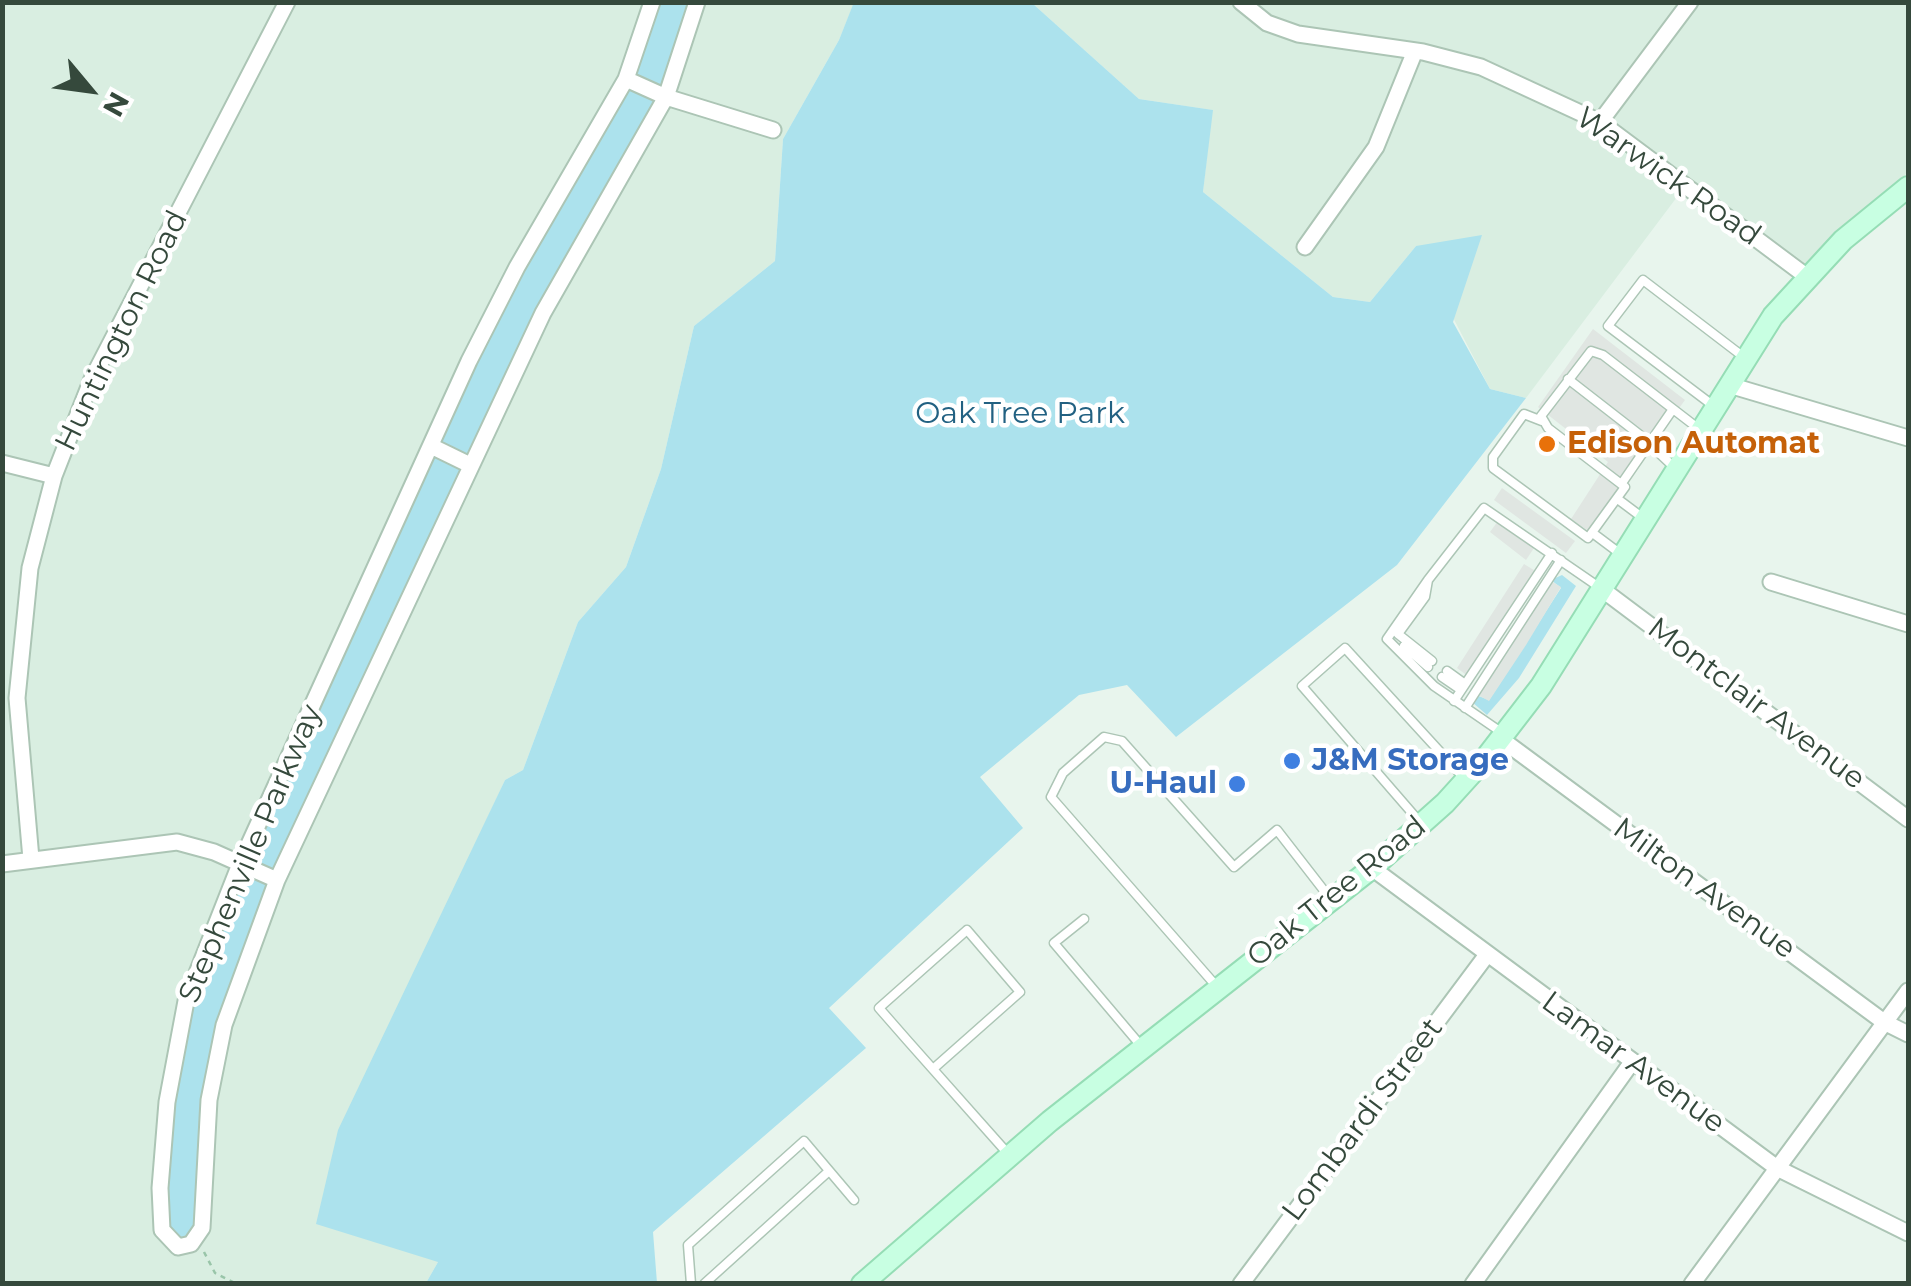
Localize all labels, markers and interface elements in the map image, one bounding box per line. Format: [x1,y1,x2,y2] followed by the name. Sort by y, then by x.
[40,40,140,140] north arrow
[96,86,137,123] text: N
[1569,100,1767,254] street label: Warwick Road
[48,205,196,457] street label: Huntington Road
[915,396,1125,432] park label: Oak Tree Park
[1567,426,1820,462] place label: Edison Automat
[1536,433,1558,455] marker: Edison Automat
[1640,610,1872,798] street label: Montclair Avenue
[172,700,330,1008] street label: Stephenville Parkway
[1312,743,1509,779] place label: J&M Storage
[1281,750,1303,772] marker: J&M Storage
[1109,766,1217,802] place label: U-Haul
[1226,773,1248,795] marker: U-Haul
[1240,809,1434,975] street label: Oak Tree Road
[1606,811,1802,967] street label: Milton Avenue
[1534,984,1732,1142] street label: Lamar Avenue
[1275,1011,1451,1229] street label: Lombardi Street

